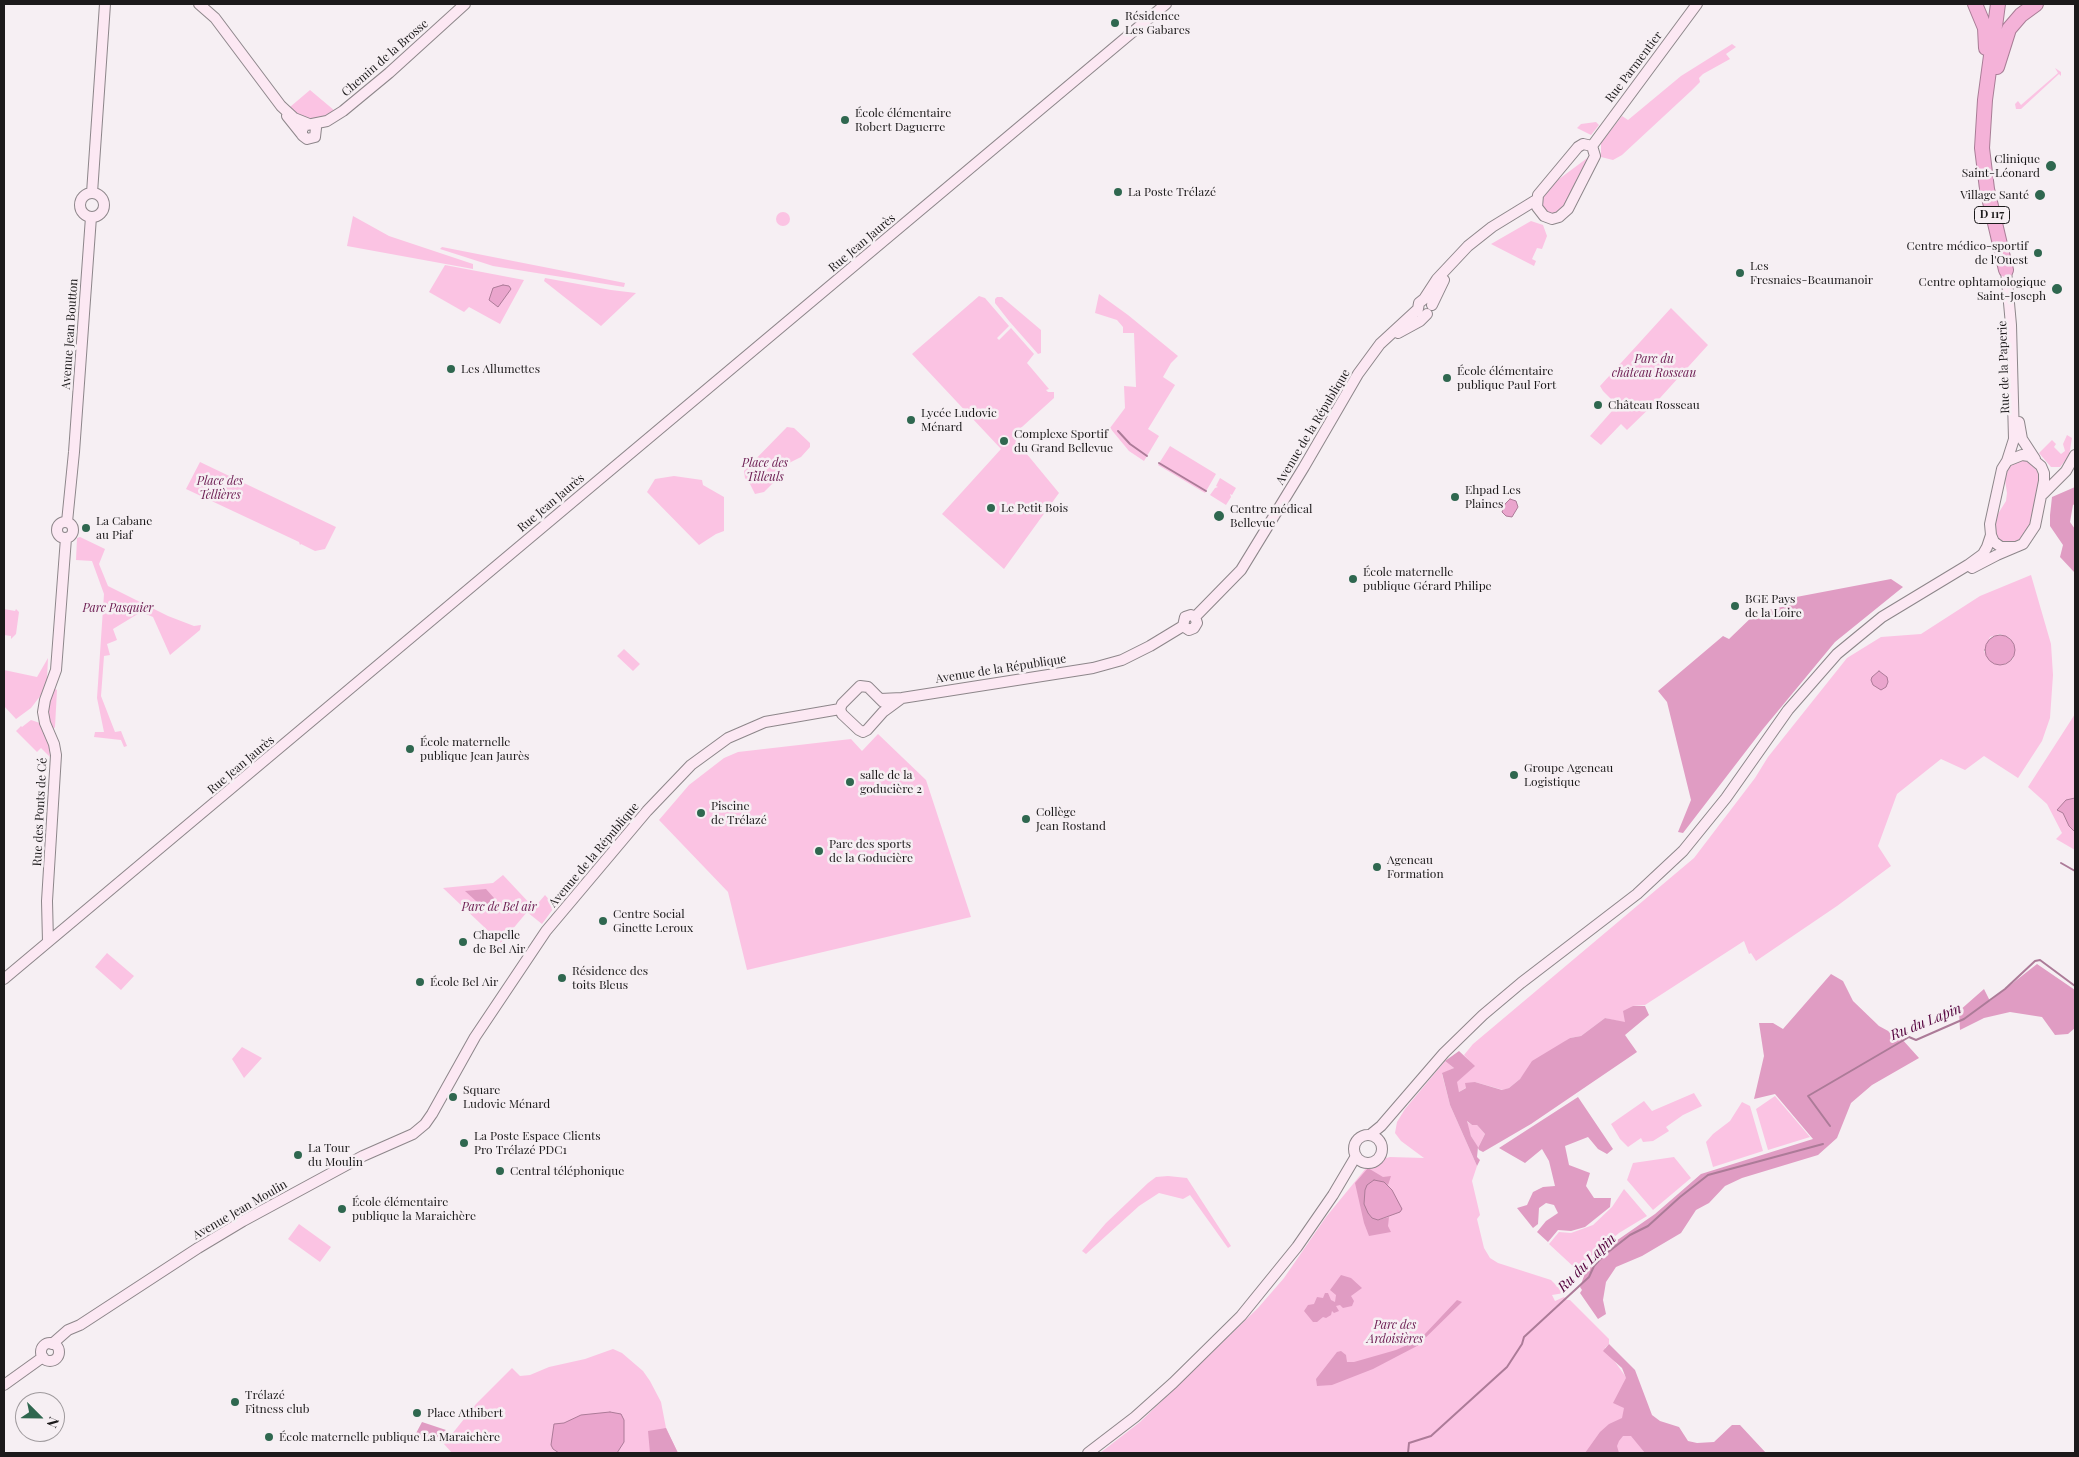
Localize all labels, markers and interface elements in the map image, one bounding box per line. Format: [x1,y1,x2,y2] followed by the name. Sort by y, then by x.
[1125,9,1190,37] place label: Résidence Les Gabares
[339,16,431,100] street label: Chemin de la Brosse
[1109,17,1121,29] marker: Résidence Les Gabares
[1603,29,1665,105] street label: Rue Parmentier
[855,106,951,134] place label: École élémentaire Robert Daguerre
[839,114,851,126] marker: École élémentaire Robert Daguerre
[1962,152,2040,180] place label: Clinique Saint-Léonard
[2044,159,2058,173] marker: Clinique Saint-Léonard
[1128,185,1216,199] place label: La Poste Trélazé
[1112,186,1124,198] marker: La Poste Trélazé
[1960,188,2029,202] place label: Village Santé
[2033,188,2047,202] marker: Village Santé
[1974,206,2010,224] road number: D 117
[826,211,898,275] street label: Rue Jean Jaurès
[1906,239,2028,267] place label: Centre médico-sportif de l'Ouest
[2032,247,2044,259] marker: Centre médico-sportif de l'Ouest
[1750,259,1873,287] place label: Les Fresnaies-Beaumanoir
[1734,267,1746,279] marker: Les Fresnaies-Beaumanoir
[1919,275,2046,303] place label: Centre ophtamologique Saint-Joseph
[59,278,81,390] street label: Avenue Jean Boutton
[2050,282,2064,296] marker: Centre ophtamologique Saint-Joseph
[1995,320,2013,414] street label: Rue de la Paperie
[1612,352,1696,380] park label: Parc du château Rosseau
[461,362,540,376] place label: Les Allumettes
[445,363,457,375] marker: Les Allumettes
[1457,364,1556,392] place label: École élémentaire publique Paul Fort
[1273,367,1353,487] street label: Avenue de la République
[1441,372,1453,384] marker: École élémentaire publique Paul Fort
[1608,398,1700,412] place label: Château Rosseau
[1592,399,1604,411] marker: Château Rosseau
[921,406,997,434] place label: Lycée Ludovic Ménard
[905,414,917,426] marker: Lycée Ludovic Ménard
[1014,427,1113,455] place label: Complexe Sportif du Grand Bellevue
[998,435,1010,447] marker: Complexe Sportif du Grand Bellevue
[742,456,788,484] park label: Place des Tilleuls
[515,471,587,535] street label: Rue Jean Jaurès
[197,474,243,502] park label: Place des Tellières
[1465,483,1521,511] place label: Ehpad Les Plaines
[1449,491,1461,503] marker: Ehpad Les Plaines
[1001,501,1068,515] place label: Le Petit Bois
[985,502,997,514] marker: Le Petit Bois
[1230,502,1312,530] place label: Centre médical Bellevue
[1212,509,1226,523] marker: Centre médical Bellevue
[96,514,152,542] place label: La Cabane au Piaf
[80,522,92,534] marker: La Cabane au Piaf
[1363,565,1492,593] place label: École maternelle publique Gérard Philipe
[1347,573,1359,585] marker: École maternelle publique Gérard Philipe
[1745,592,1802,620] place label: BGE Pays de la Loire
[1729,600,1741,612] marker: BGE Pays de la Loire
[83,601,153,615] park label: Parc Pasquier
[935,652,1067,686] street label: Avenue de la République
[205,733,277,797] street label: Rue Jean Jaurès
[420,735,529,763] place label: École maternelle publique Jean Jaurès
[404,743,416,755] marker: École maternelle publique Jean Jaurès
[30,757,50,867] street label: Rue des Ponts de Cé
[1524,761,1613,789] place label: Groupe Ageneau Logistique
[860,768,922,796] place label: salle de la goducière 2
[1508,769,1520,781] marker: Groupe Ageneau Logistique
[844,776,856,788] marker: salle de la goducière 2
[711,799,767,827] place label: Piscine de Trélazé
[546,800,642,910] street label: Avenue de la République
[1036,805,1106,833] place label: Collège Jean Rostand
[695,807,707,819] marker: Piscine de Trélazé
[1020,813,1032,825] marker: Collège Jean Rostand
[829,837,913,865] place label: Parc des sports de la Goducière
[813,845,825,857] marker: Parc des sports de la Goducière
[1387,853,1444,881] place label: Ageneau Formation
[1371,861,1383,873] marker: Ageneau Formation
[461,900,537,914] park label: Parc de Bel air
[613,907,693,935] place label: Centre Social Ginette Leroux
[597,915,609,927] marker: Centre Social Ginette Leroux
[473,928,525,956] place label: Chapelle de Bel Air
[457,936,469,948] marker: Chapelle de Bel Air
[572,964,648,992] place label: Résidence des toits Bleus
[556,972,568,984] marker: Résidence des toits Bleus
[430,975,498,989] place label: École Bel Air
[414,976,426,988] marker: École Bel Air
[1888,1000,1964,1044] water label: Ru du Lapin
[463,1083,550,1111] place label: Square Ludovic Ménard
[447,1091,459,1103] marker: Square Ludovic Ménard
[474,1129,601,1157] place label: La Poste Espace Clients Pro Trélazé PDC1
[458,1137,470,1149] marker: La Poste Espace Clients Pro Trélazé PDC1
[308,1141,363,1169] place label: La Tour du Moulin
[292,1149,304,1161] marker: La Tour du Moulin
[510,1164,624,1178] place label: Central téléphonique
[494,1165,506,1177] marker: Central téléphonique
[190,1177,290,1243] street label: Avenue Jean Moulin
[352,1195,476,1223] place label: École élémentaire publique la Maraichère
[336,1203,348,1215] marker: École élémentaire publique la Maraichère
[1554,1230,1620,1296] water label: Ru du Lapin
[1367,1318,1423,1346] park label: Parc des Ardoisières
[245,1388,310,1416] place label: Trélazé Fitness club
[15,1392,65,1442] north arrow
[229,1396,241,1408] marker: Trélazé Fitness club
[427,1406,503,1420] place label: Place Athibert
[411,1407,423,1419] marker: Place Athibert
[43,1414,64,1431] text: N
[279,1430,500,1444] place label: École maternelle publique La Maraichère
[263,1431,275,1443] marker: École maternelle publique La Maraichère

